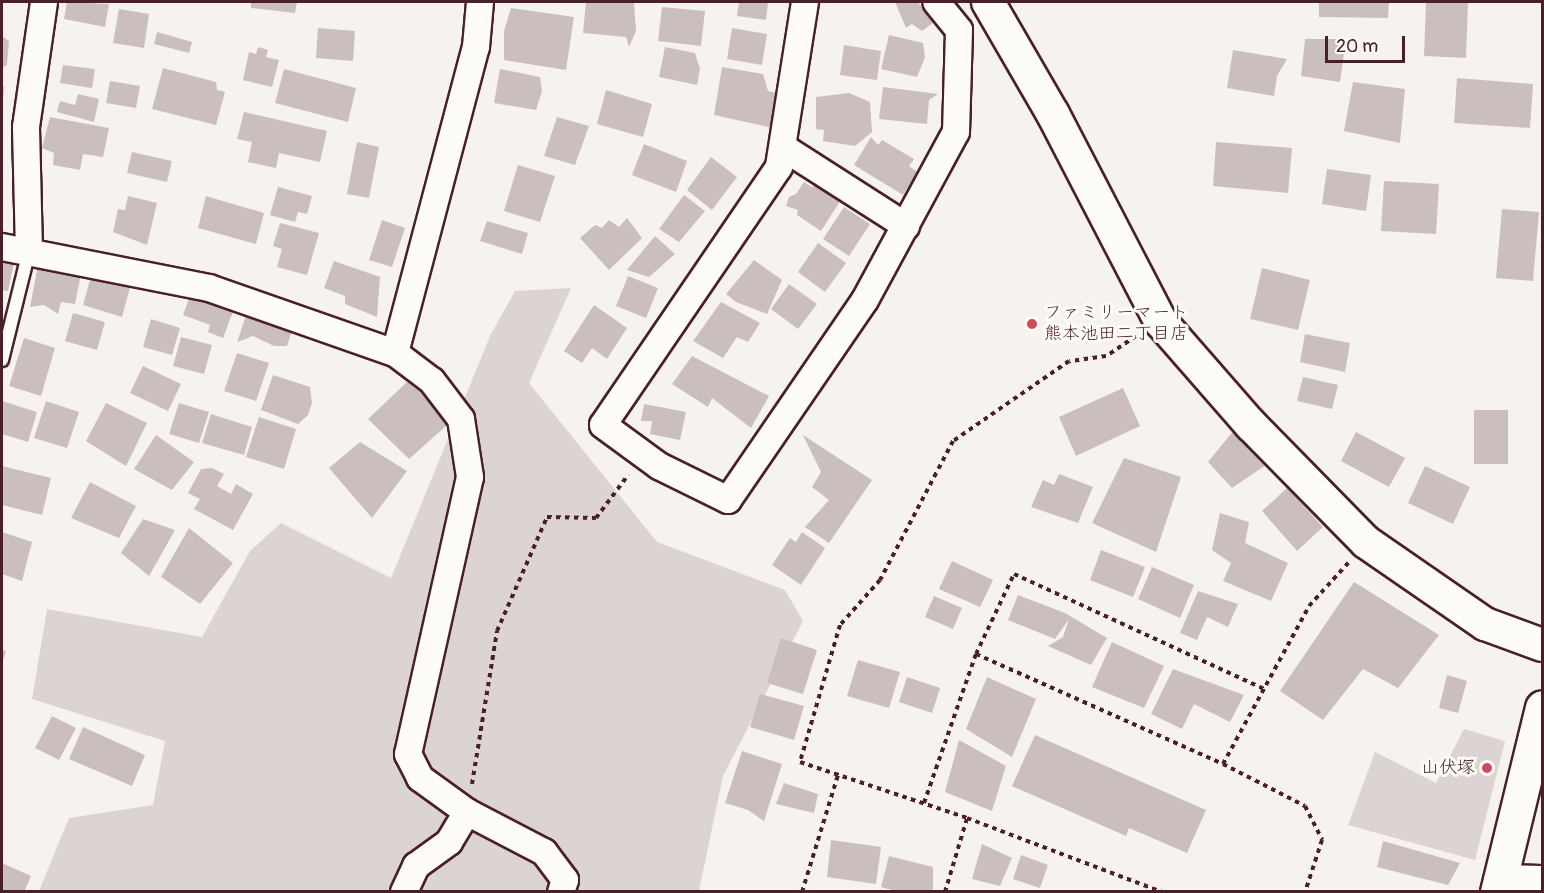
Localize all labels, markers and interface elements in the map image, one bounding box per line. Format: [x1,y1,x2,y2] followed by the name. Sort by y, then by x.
[1328,24,1408,62] scale bar
[1336,35,1378,58] text: 20 m
[1044,303,1188,346] place label: ファミリーマート 熊本池田二丁目店
[1025,317,1039,331] marker: ファミリーマート 熊本池田二丁目店
[1421,757,1475,779] place label: 山伏塚
[1480,761,1494,775] marker: 山伏塚

